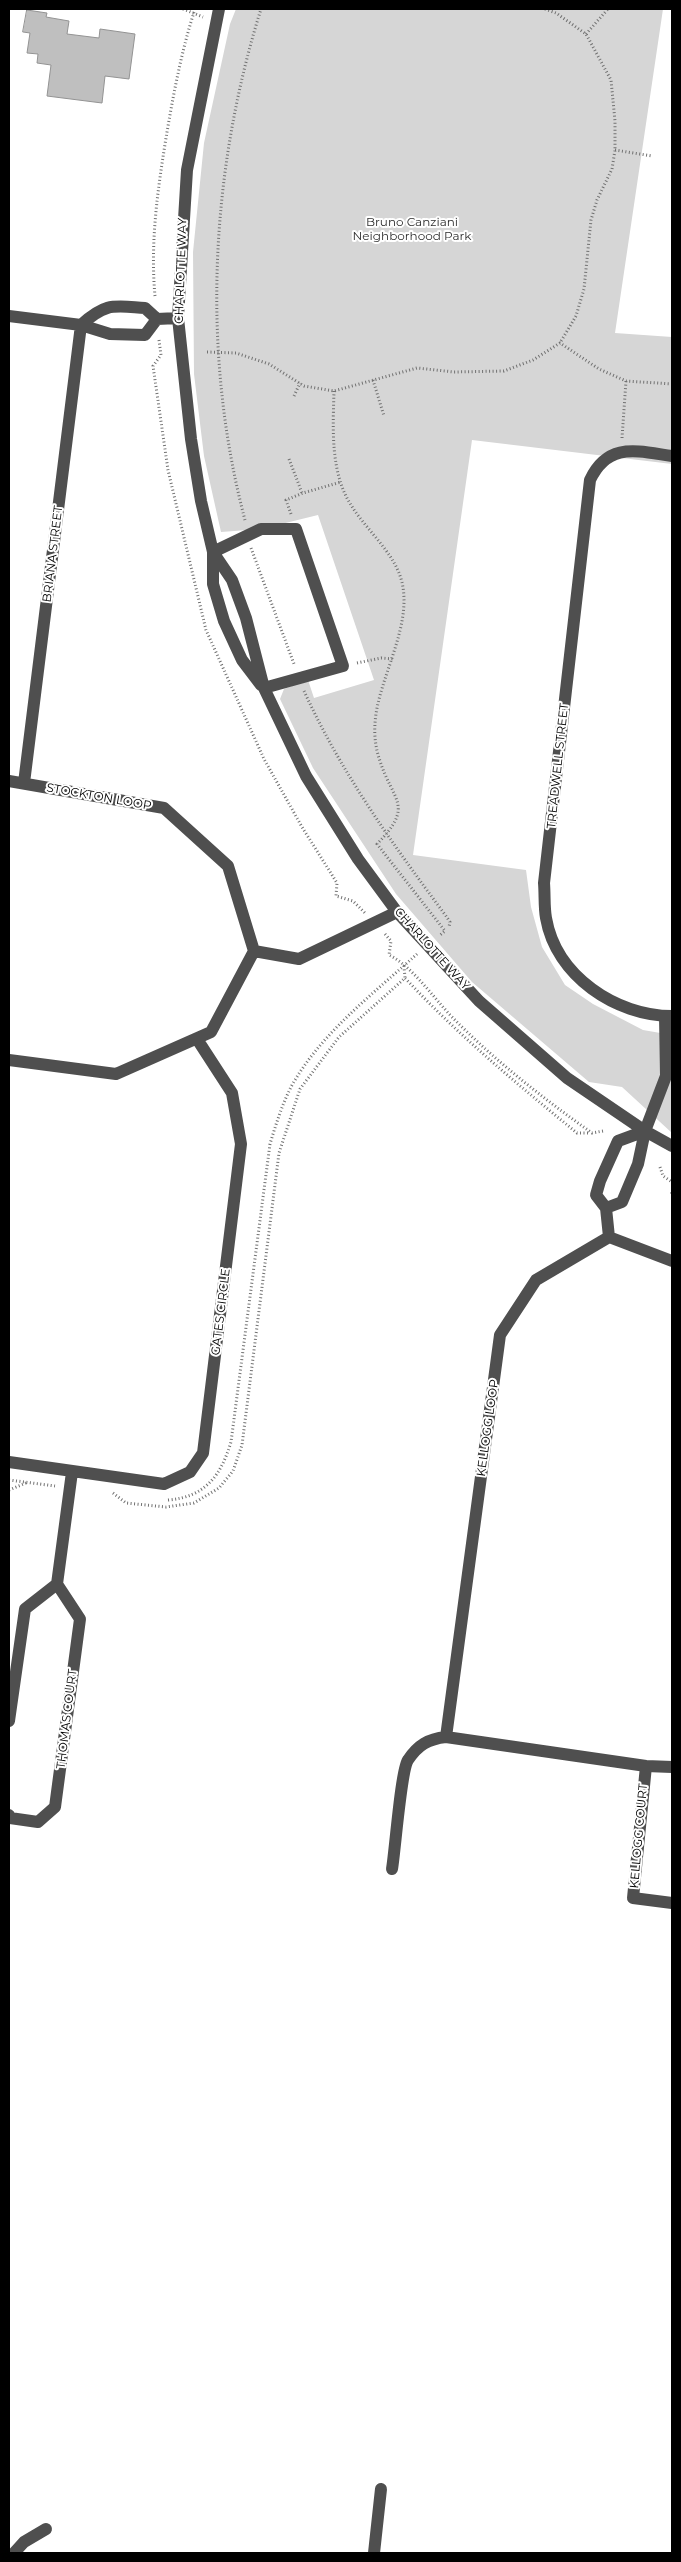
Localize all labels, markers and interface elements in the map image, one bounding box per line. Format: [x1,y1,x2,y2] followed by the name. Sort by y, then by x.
[353,215,471,243] park label: Bruno Canziani Neighborhood Park
[172,218,190,324] street label: CHARLOTTE WAY
[40,505,66,603] street label: BRIANA STREET
[544,703,572,829] street label: TREADWELL STREET
[45,781,153,813] street label: STOCKTON LOOP
[391,905,473,993] street label: CHARLOTTE WAY
[209,1268,233,1356] street label: GATES CIRCLE
[474,1379,502,1477] street label: KELLOGG LOOP
[54,1668,80,1770] street label: THOMAS COURT
[627,1783,651,1889] street label: KELLOGG COURT

